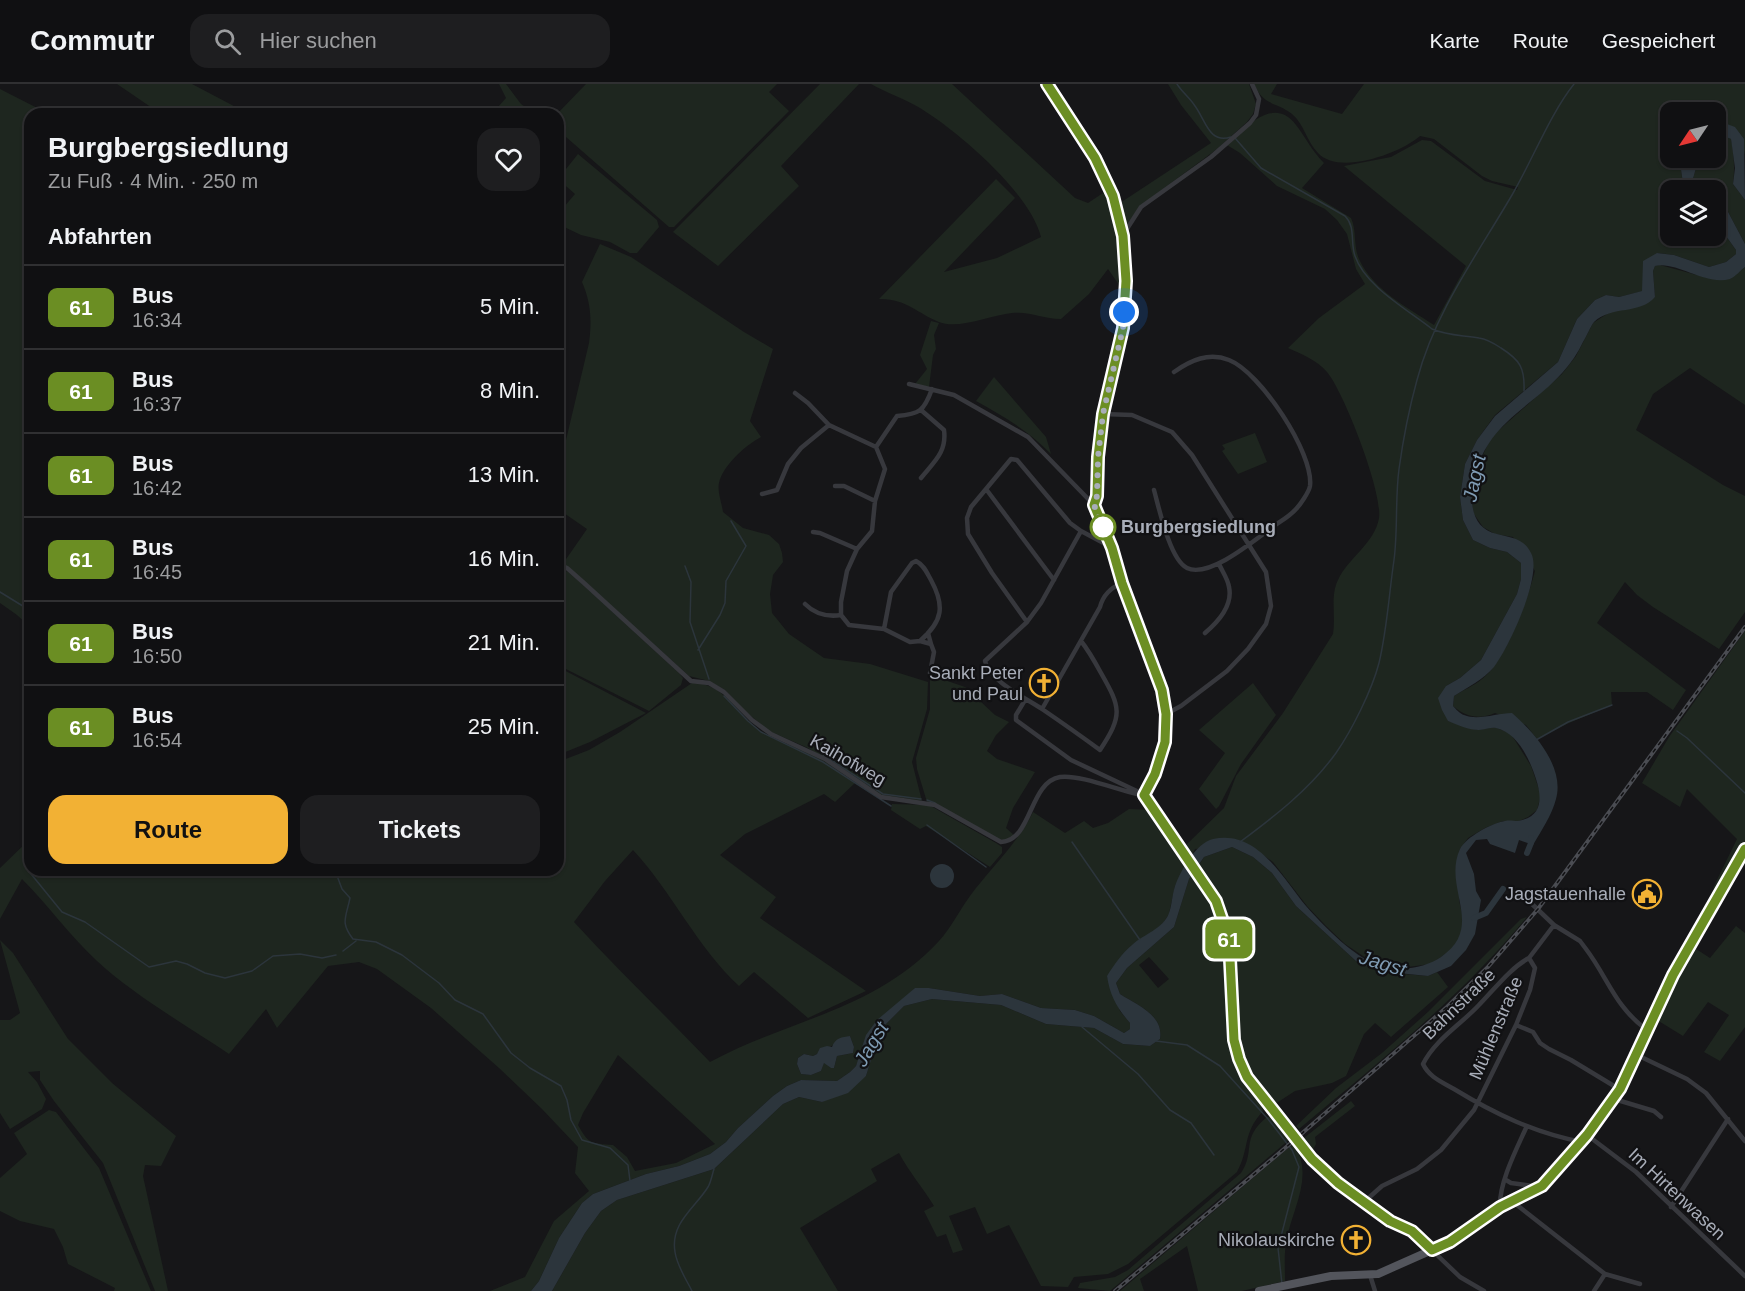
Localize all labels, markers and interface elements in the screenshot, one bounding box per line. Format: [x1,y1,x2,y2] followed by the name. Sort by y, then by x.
[190,14,610,68] search box
[30,25,154,56] text: Commutr
[211,25,244,58] icon: search
[259,28,377,53] text: Hier suchen
[1430,29,1480,52] text: Karte
[1513,29,1569,52] text: Route
[1602,29,1715,52] text: Gespeichert
[1660,102,1726,168] north arrow
[1660,102,1726,246] map controls
[477,128,540,191] button: heart
[48,132,289,163] text: Burgbergsiedlung
[48,170,258,192] text: Zu Fuß · 4 Min. · 250 m
[1660,180,1726,246] button: layers
[48,224,152,249] text: Abfahrten
[132,283,174,308] text: Bus
[480,294,540,319] text: 5 Min.
[69,296,93,319] text: 61
[1109,297,1139,327] your location
[132,309,182,331] text: 16:34
[132,367,174,392] text: Bus
[480,378,540,403] text: 8 Min.
[69,380,93,403] text: 61
[132,393,182,415] text: 16:37
[132,451,174,476] text: Bus
[1458,451,1490,505] water label: Jagst
[468,462,540,487] text: 13 Min.
[69,464,93,487] text: 61
[132,477,182,499] text: 16:42
[1090,514,1116,540] marker: Burgbergsiedlung
[1121,517,1276,537] place label: Burgbergsiedlung
[132,535,174,560] text: Bus
[468,546,540,571] text: 16 Min.
[69,548,93,571] text: 61
[132,561,182,583] text: 16:45
[132,619,174,644] text: Bus
[468,630,540,655] text: 21 Min.
[69,632,93,655] text: 61
[132,645,182,667] text: 16:50
[929,663,1023,704] place label: Sankt Peter und Paul
[1028,667,1060,699] church icon: Sankt Peter und Paul
[132,703,174,728] text: Bus
[468,714,540,739] text: 25 Min.
[69,716,93,739] text: 61
[132,729,182,751] text: 16:54
[807,730,889,790] street label: Kaihofweg
[48,795,288,864] button: Route
[300,795,540,864] button: Tickets
[1631,878,1663,910] public building icon: Jagstauenhalle
[1505,884,1626,904] place label: Jagstauenhalle
[1202,920,1256,958] line badge: 61
[1217,928,1241,951] text: 61
[1356,945,1410,981] water label: Jagst
[1419,964,1499,1044] street label: Bahnstraße
[1465,973,1527,1083] street label: Mühlenstraße
[849,1017,893,1071] water label: Jagst
[1624,1144,1730,1244] street label: Im Hirtenwasen
[1340,1224,1372,1256] church icon: Nikolauskirche
[1218,1230,1335,1250] place label: Nikolauskirche

